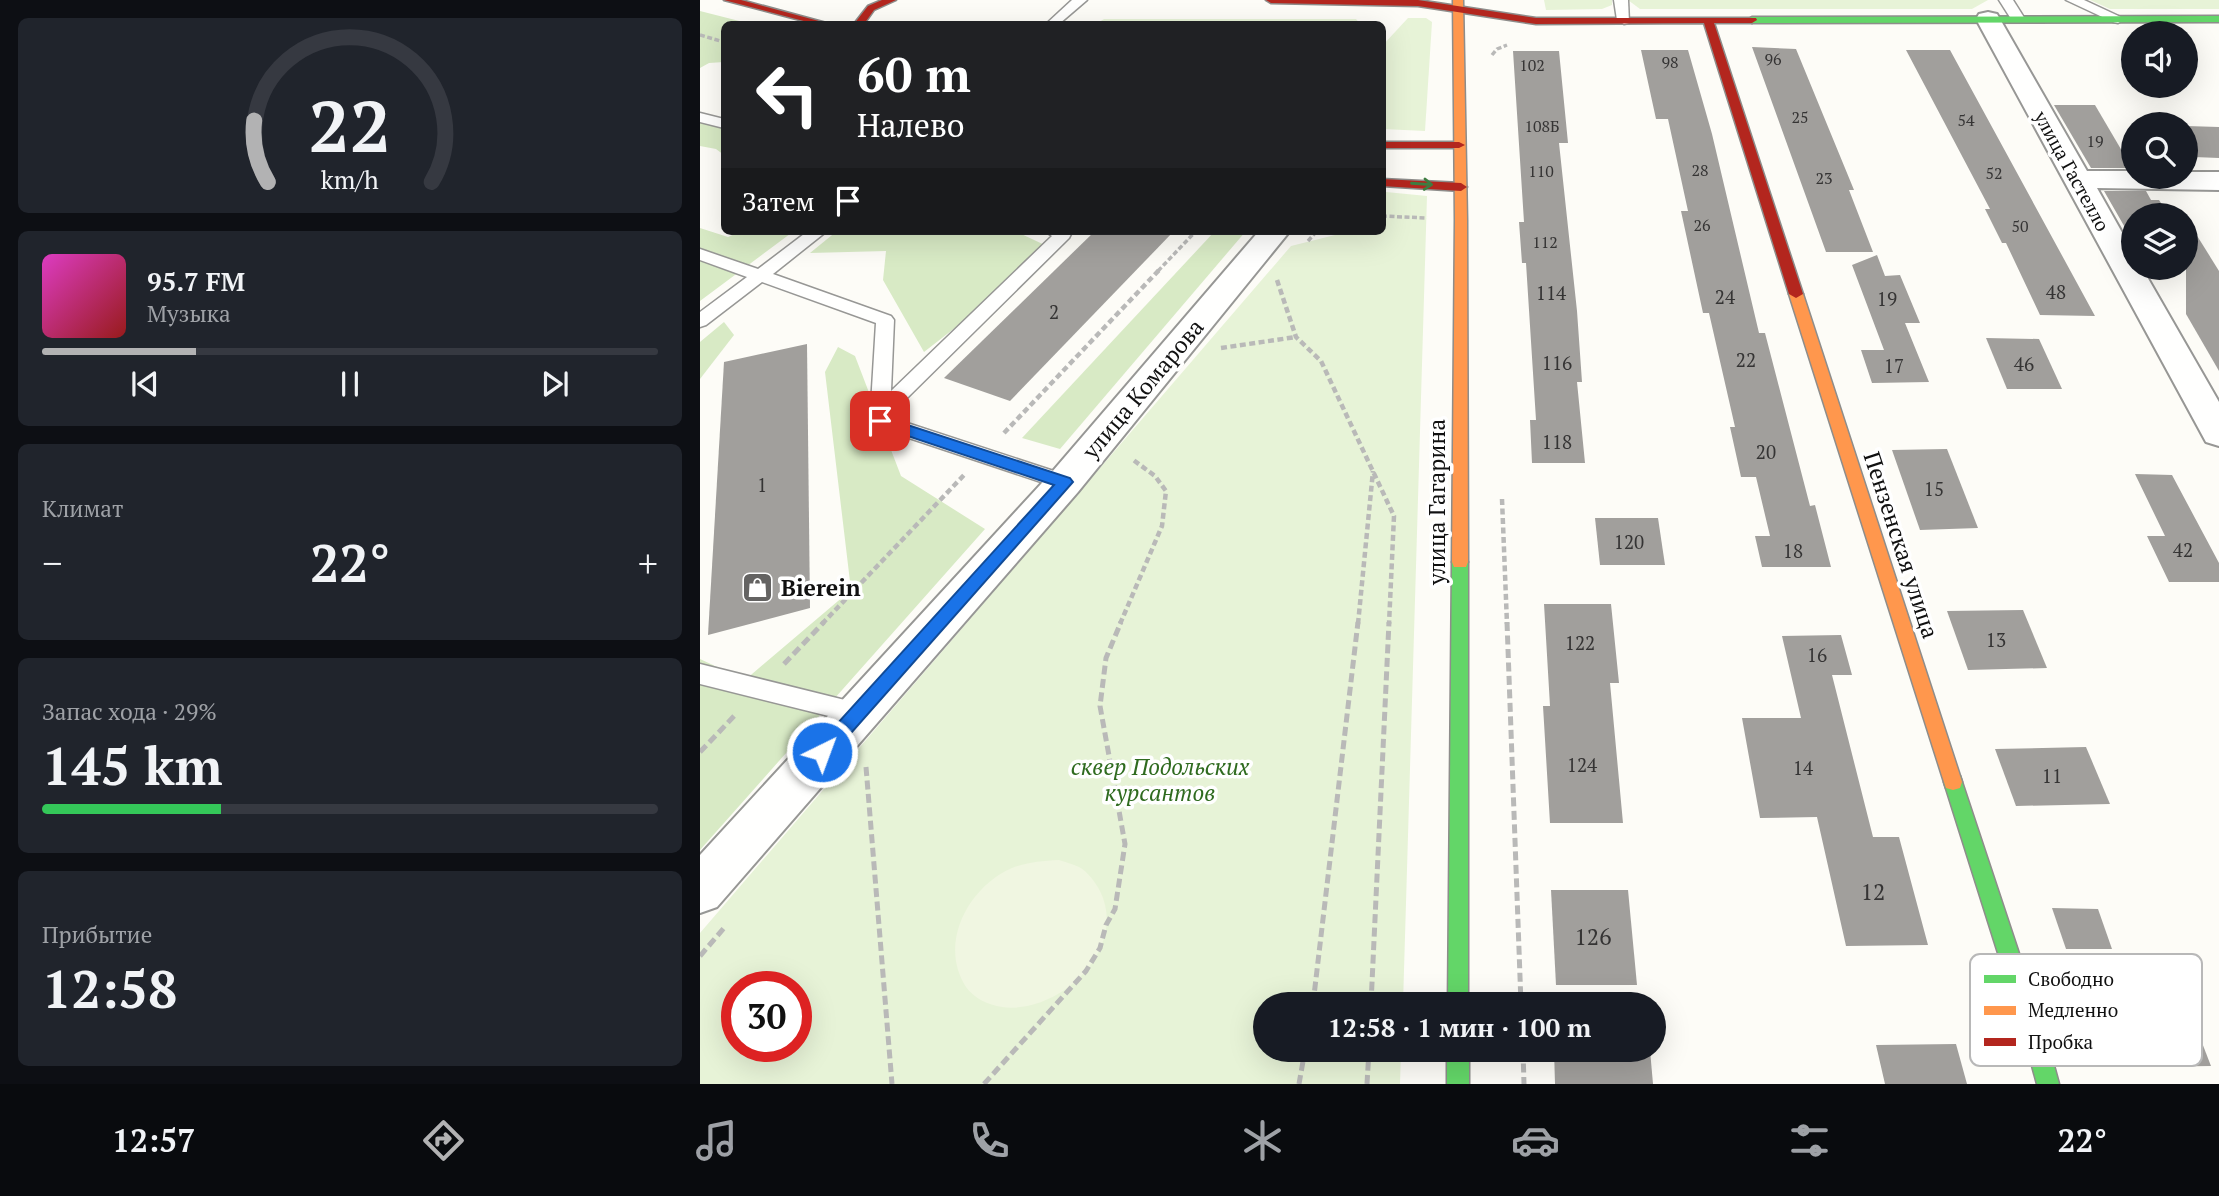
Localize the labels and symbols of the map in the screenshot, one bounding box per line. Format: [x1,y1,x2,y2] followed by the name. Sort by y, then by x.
[1764,48,1782,70] house number: 96
[1661,51,1679,73] house number: 98
[1519,54,1545,76] house number: 102
[2029,105,2116,235] street label: улица Гастелло
[1791,106,1809,128] house number: 25
[1957,109,1975,131] house number: 54
[1524,115,1560,137] house number: 108Б
[2086,130,2104,152] house number: 19
[1691,159,1709,181] house number: 28
[1528,160,1554,182] house number: 110
[1985,162,2003,184] house number: 52
[1815,167,1833,189] house number: 23
[1410,178,1432,191] one-way arrow
[1693,214,1711,236] house number: 26
[2011,215,2029,237] house number: 50
[1532,231,1558,253] house number: 112
[2046,279,2066,304] house number: 48
[1536,280,1567,305] house number: 114
[1715,284,1736,309] house number: 24
[1877,286,1897,311] house number: 19
[1049,299,1059,324] house number: 2
[1074,312,1211,466] street label: улица Комарова
[1736,347,1756,372] house number: 22
[1542,350,1572,375] house number: 116
[2014,351,2034,376] house number: 46
[1884,353,1904,378] house number: 17
[850,391,910,451] pin
[1421,419,1452,586] street label: улица Гагарина
[1542,429,1572,454] house number: 118
[1756,439,1776,464] house number: 20
[1857,447,1946,643] street label: Пензенская улица
[757,472,767,497] house number: 1
[1924,476,1944,501] house number: 15
[1614,529,1644,554] house number: 120
[2173,537,2193,562] house number: 42
[1783,538,1803,563] house number: 18
[741,571,775,605] shop icon: Bierein
[781,572,861,603] place label: Bierein
[1986,627,2006,652] house number: 13
[1565,630,1595,655] house number: 122
[1807,642,1827,667] house number: 16
[785,715,859,789] position arrow
[1071,751,1250,808] park label: сквер Подольских курсантов
[1567,752,1598,777] house number: 124
[1793,755,1814,780] house number: 14
[2042,763,2062,788] house number: 11
[1861,876,1885,907] house number: 12
[1575,921,1611,952] house number: 126
[1970,954,2202,1066] legend
[2028,966,2114,991] text: Свободно
[721,971,812,1062] speed limit sign: 30
[2028,997,2118,1022] text: Медленно
[2028,1029,2093,1054] text: Пробка

